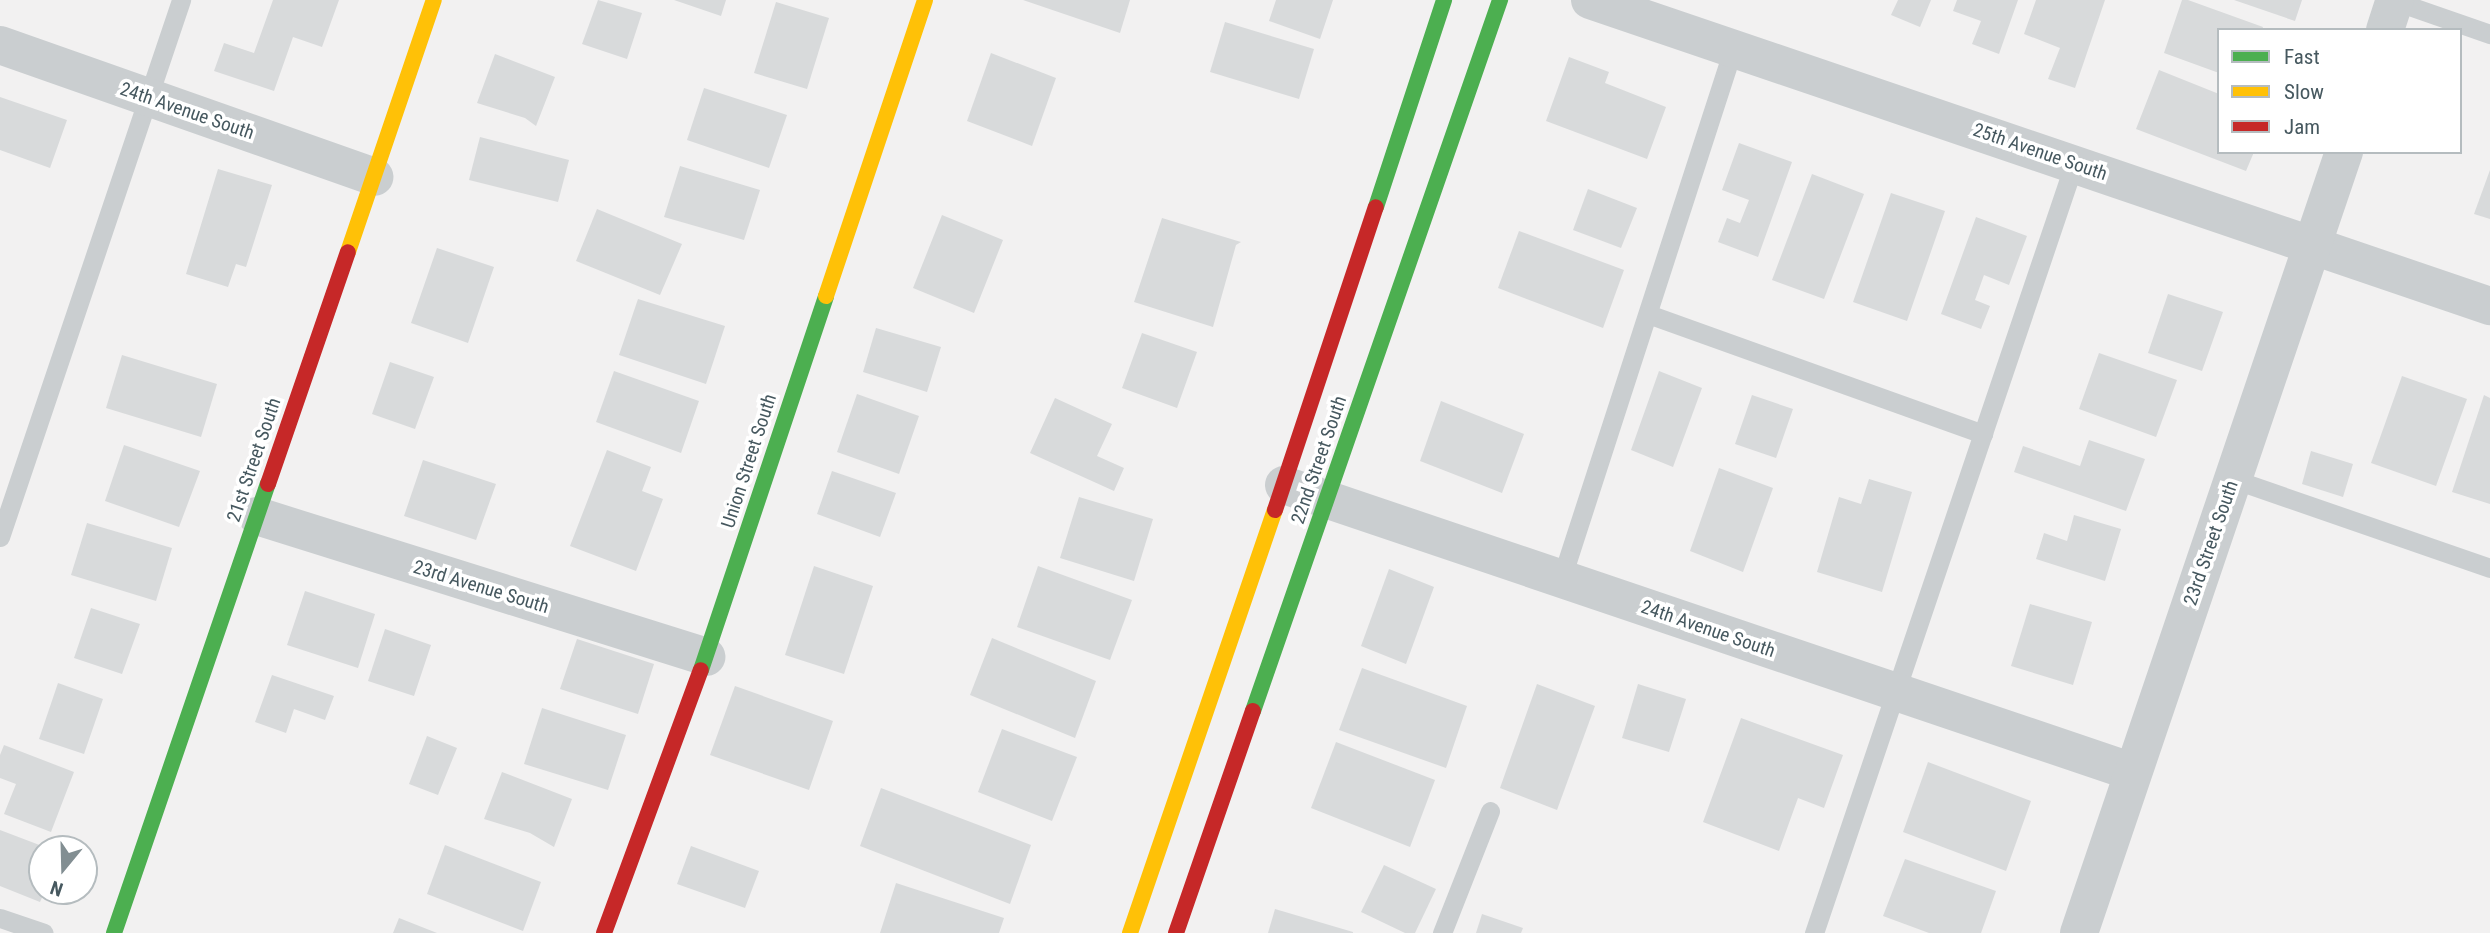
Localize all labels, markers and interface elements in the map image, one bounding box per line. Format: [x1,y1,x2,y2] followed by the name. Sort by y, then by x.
[2217,28,2462,154] legend
[2284,45,2320,69] text: Fast
[117,77,257,145] street label: 24th Avenue South
[2284,80,2324,104] text: Slow
[2284,115,2320,139] text: Jam
[1970,118,2110,186] street label: 25th Avenue South
[717,391,781,531] street label: Union Street South
[1286,393,1352,527] street label: 22nd Street South
[222,395,286,525] street label: 21st Street South
[2179,478,2243,608] street label: 23rd Street South
[410,556,552,618] street label: 23rd Avenue South
[1638,595,1778,663] street label: 24th Avenue South
[28,835,98,905] north arrow
[47,876,66,901] text: N

